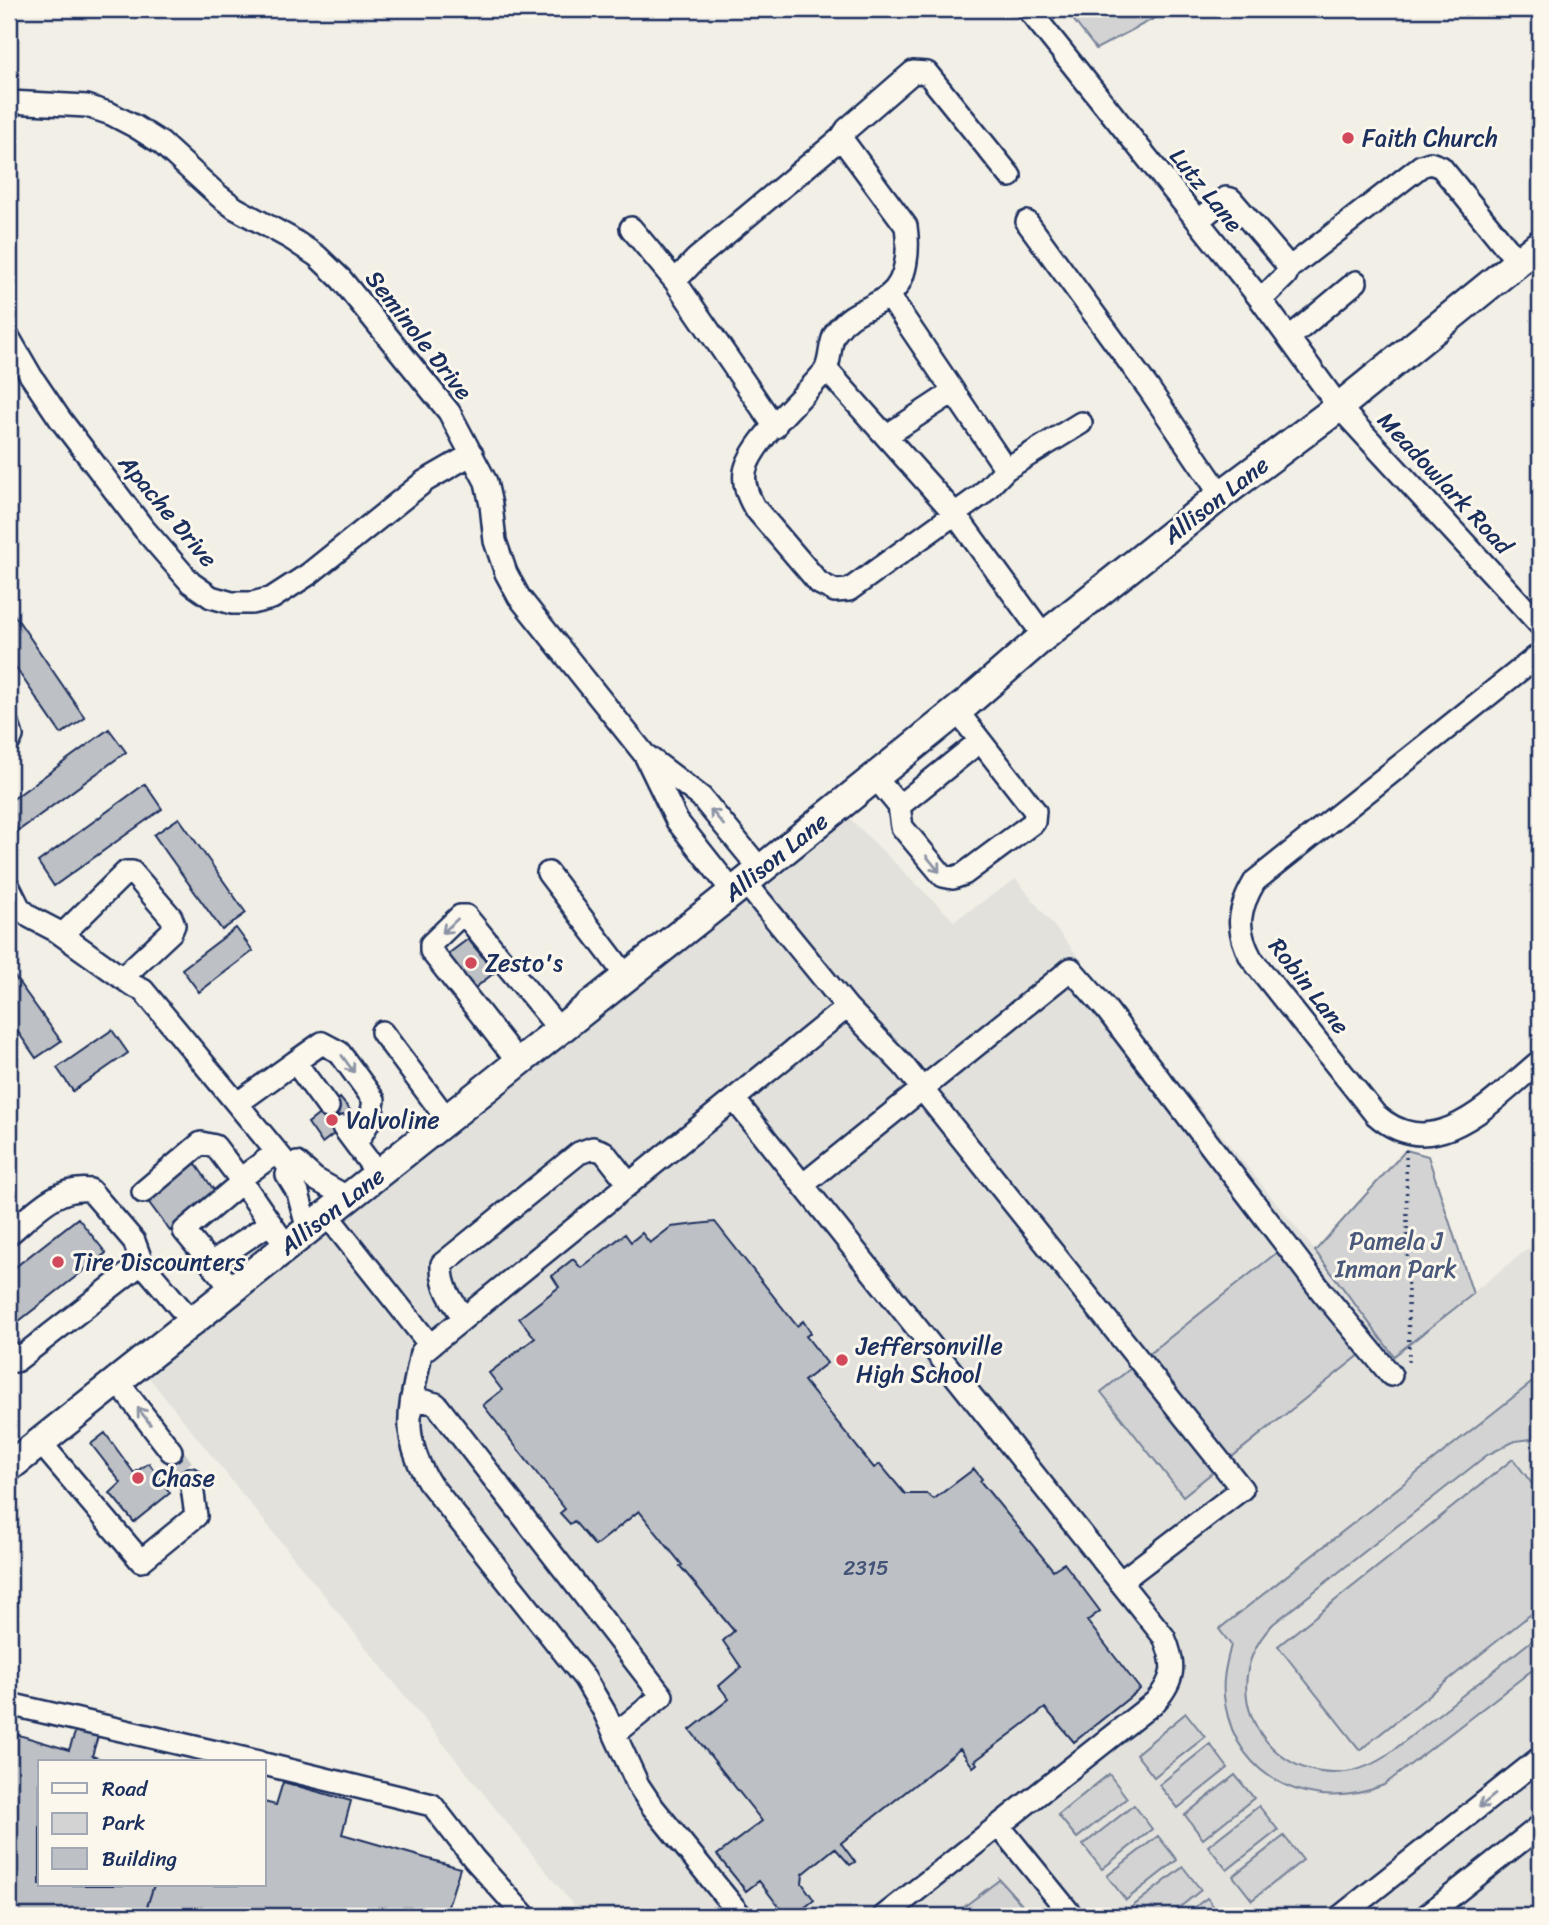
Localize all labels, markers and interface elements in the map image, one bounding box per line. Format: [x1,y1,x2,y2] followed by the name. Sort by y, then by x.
[1362,117,1498,159] place label: Faith Church
[1340,130,1356,146] marker: Faith Church
[1158,138,1254,242] street label: Lutz Lane
[354,261,484,410] street label: Seminole Drive
[1367,401,1524,566] street label: Meadowlark Road
[107,444,228,577] street label: Apache Drive
[1153,445,1278,556] street label: Allison Lane
[713,801,838,913] street label: Allison Lane
[709,808,725,826] one-way arrow
[925,854,940,872] one-way arrow
[441,917,458,934] one-way arrow
[1257,928,1361,1044] street label: Robin Lane
[485,942,563,984] place label: Zesto's
[463,955,479,971] marker: Zesto's
[341,1054,356,1073] one-way arrow
[346,1099,440,1141] place label: Valvoline
[324,1112,340,1128] marker: Valvoline
[269,1156,394,1267] street label: Allison Lane
[1334,1220,1457,1290] park label: Pamela J Inman Park
[72,1241,246,1283] place label: Tire Discounters
[50,1254,66,1270] marker: Tire Discounters
[855,1325,1003,1395] place label: Jeffersonville High School
[834,1352,850,1368] marker: Jeffersonville High School
[136,1407,151,1426] one-way arrow
[152,1457,215,1499] place label: Chase
[130,1470,146,1486] marker: Chase
[843,1549,889,1587] house number: 2315
[38,1760,266,1886] legend
[102,1770,149,1808] text: Road
[1478,1793,1496,1808] one-way arrow
[102,1804,145,1842] text: Park
[102,1840,178,1878] text: Building

